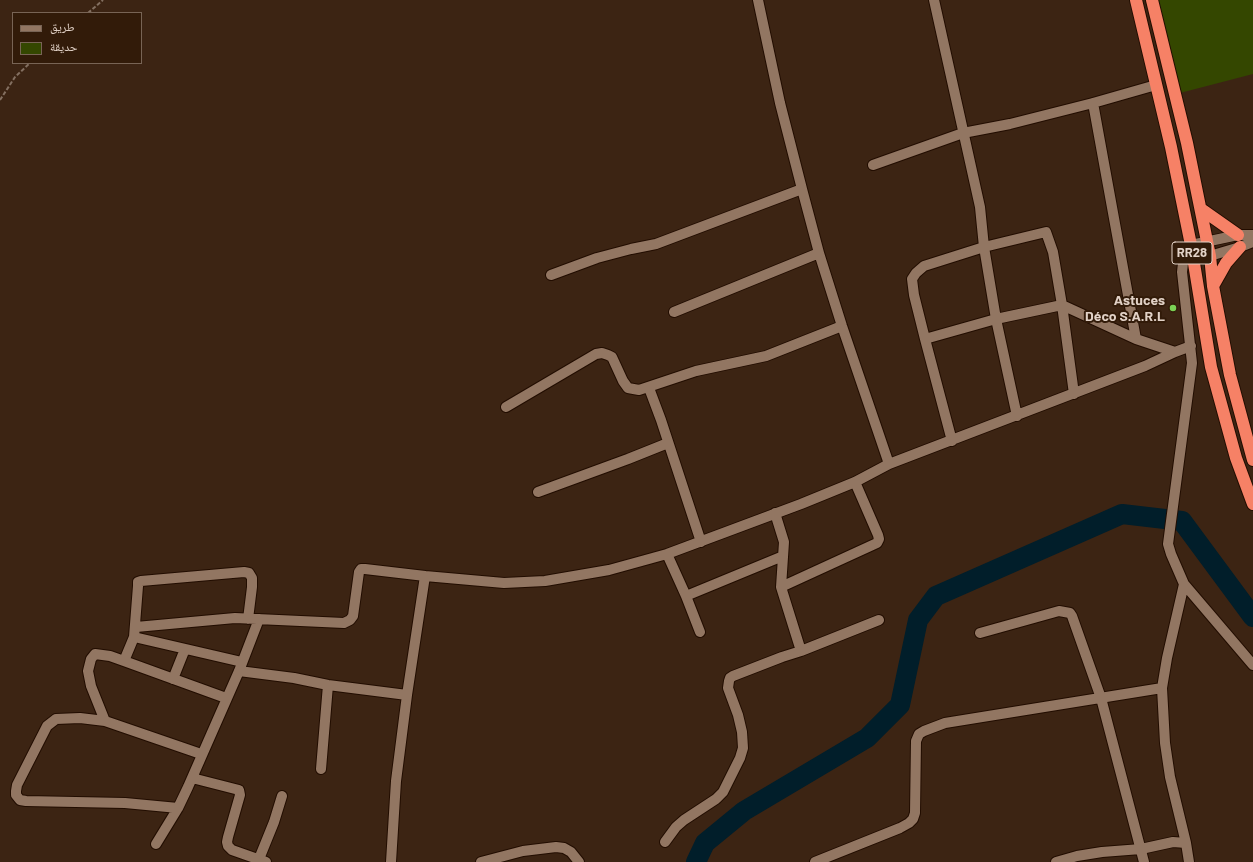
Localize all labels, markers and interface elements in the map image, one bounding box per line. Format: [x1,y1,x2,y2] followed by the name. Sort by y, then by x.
[12,12,142,64] legend
[50,19,75,33] text: طريق
[50,39,78,53] text: حديقة
[1172,242,1212,264] road number: RR28
[1085,292,1165,324] place label: Astuces Déco S.A.R.L
[1168,303,1178,313] marker: Astuces Déco S.A.R.L

